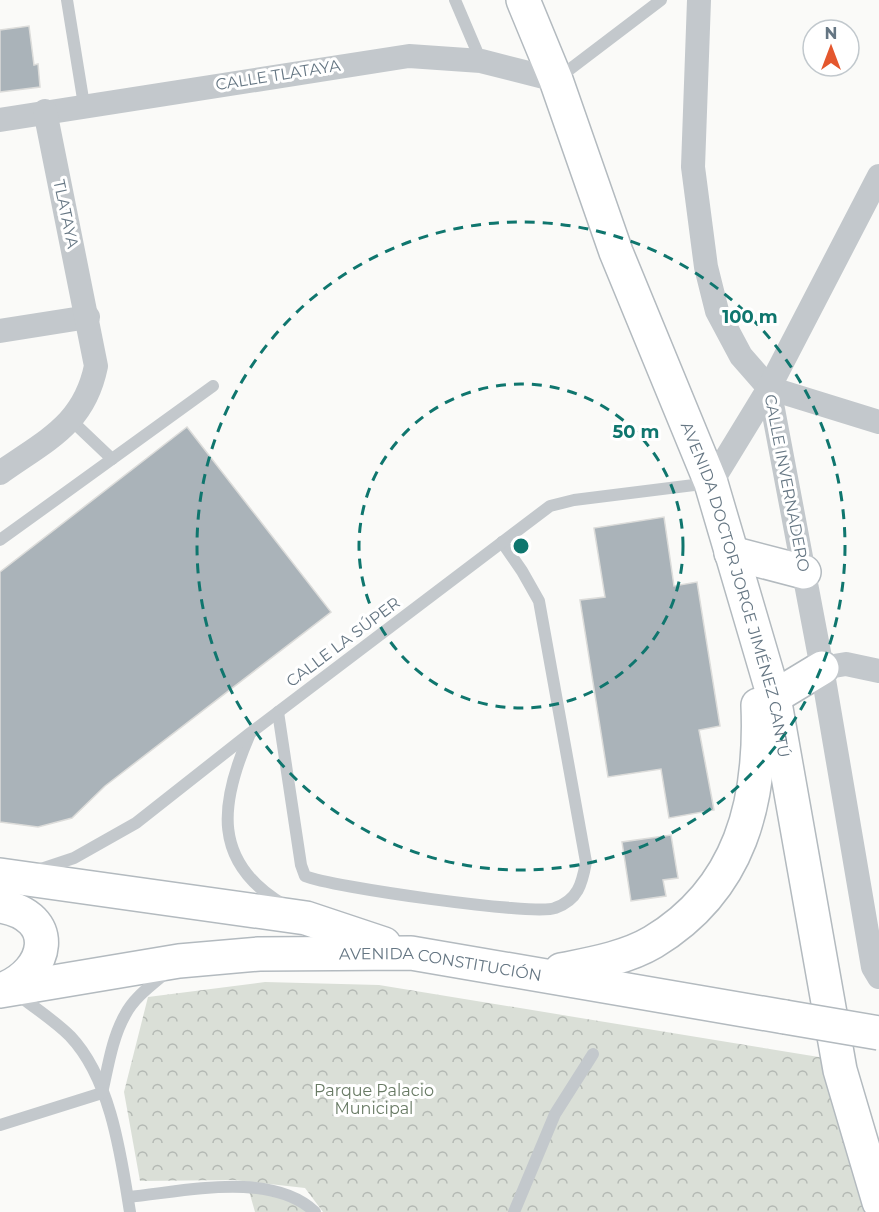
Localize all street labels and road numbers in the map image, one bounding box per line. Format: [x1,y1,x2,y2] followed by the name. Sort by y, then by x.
[214,56,342,94] street label: CALLE TLATAYA
[49,178,83,251] street label: TLATAYA
[760,393,814,573] street label: CALLE INVERNADERO
[677,419,794,759] street label: AVENIDA DOCTOR JORGE JIMÉNEZ CANTÚ
[282,593,404,691] street label: CALLE LA SÚPER
[339,943,543,985] street label: AVENIDA CONSTITUCIÓN

